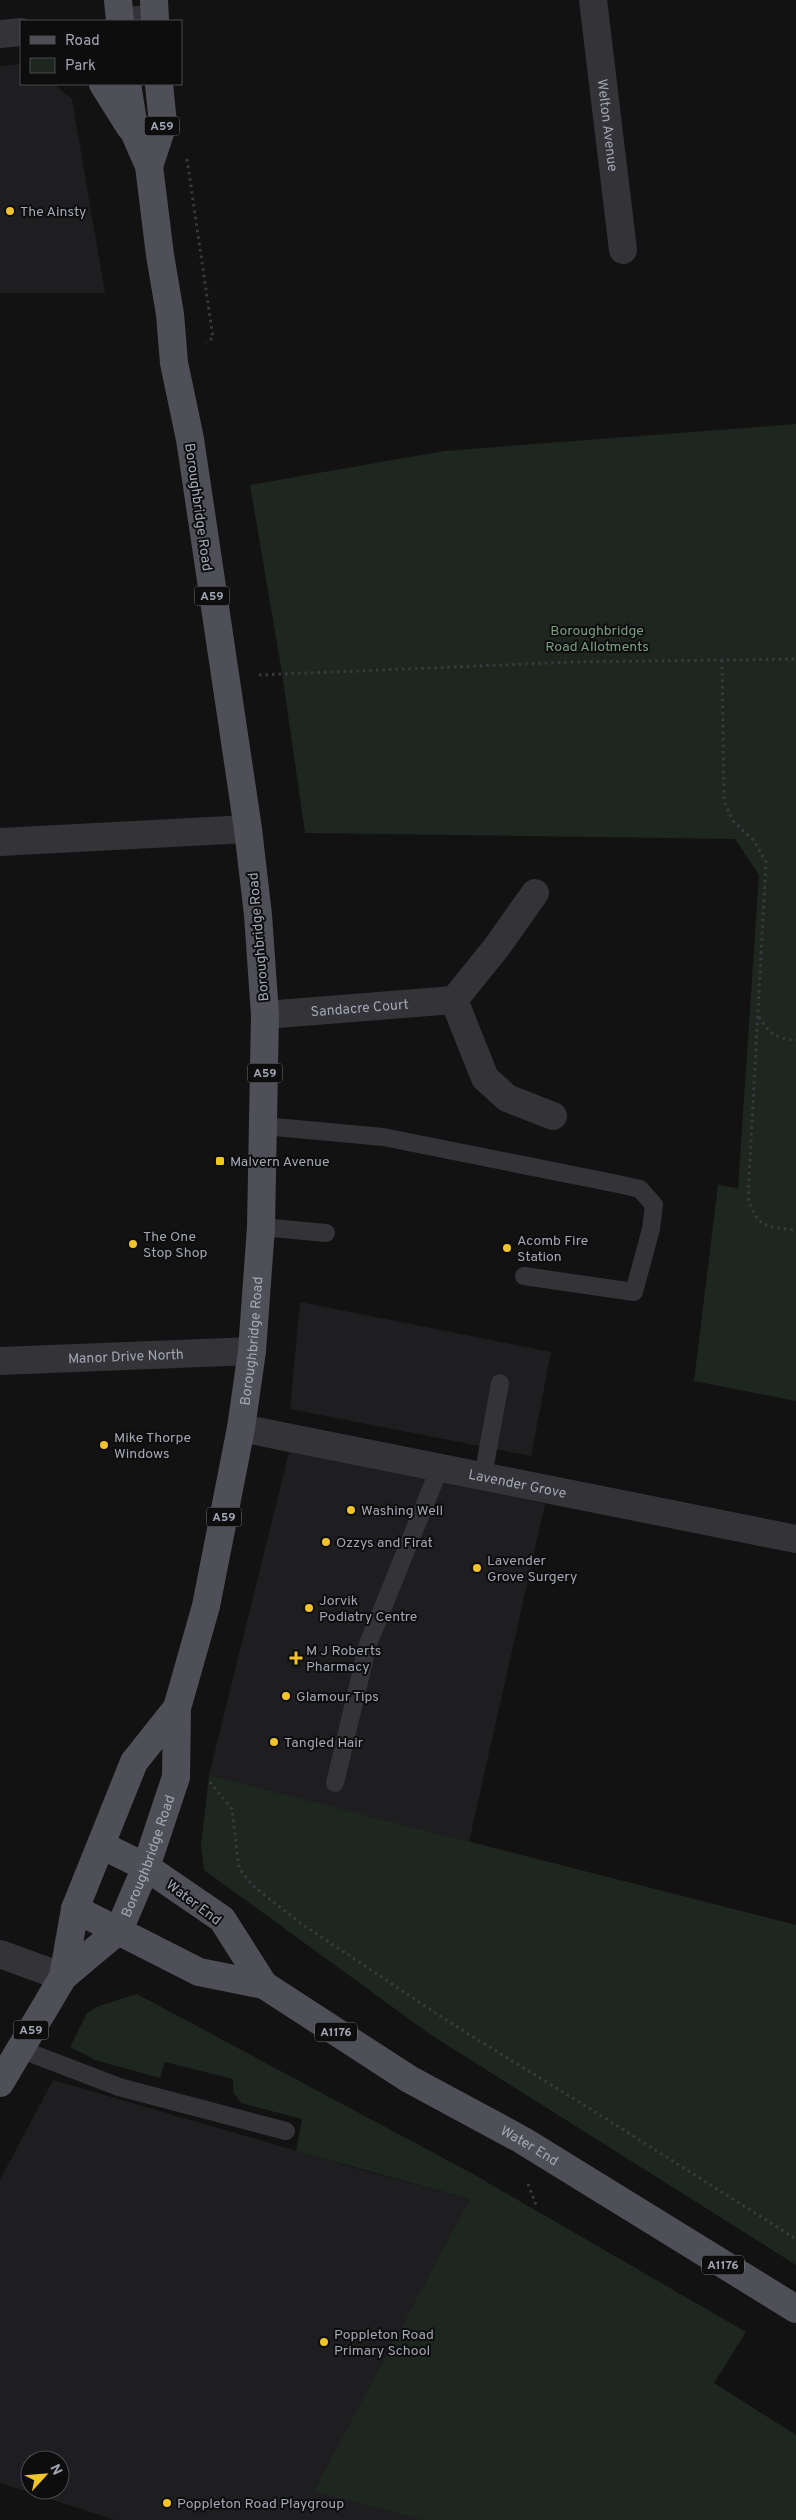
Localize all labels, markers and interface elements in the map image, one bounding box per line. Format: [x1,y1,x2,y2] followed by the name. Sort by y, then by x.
[20,20,182,85] legend
[65,32,100,51] text: Road
[65,57,96,76] text: Park
[593,78,621,173] street label: Welton Avenue
[144,116,180,136] road number: A59
[20,204,86,221] place label: The Ainsty
[4,205,16,217] marker: The Ainsty
[180,442,215,572] street label: Boroughbridge Road
[194,586,230,606] road number: A59
[545,623,649,656] park label: Boroughbridge Road Allotments
[245,872,274,1002] street label: Boroughbridge Road
[310,997,410,1021] street label: Sandacre Court
[248,1064,282,1082] road number: A59
[230,1154,329,1171] place label: Malvern Avenue
[214,1155,226,1167] marker: Malvern Avenue
[143,1229,208,1262] place label: The One Stop Shop
[517,1233,588,1266] place label: Acomb Fire Station
[127,1238,139,1250] marker: The One Stop Shop
[501,1242,513,1254] marker: Acomb Fire Station
[237,1276,267,1407] street label: Boroughbridge Road
[68,1347,184,1368] street label: Manor Drive North
[114,1430,191,1463] place label: Mike Thorpe Windows
[98,1439,110,1451] marker: Mike Thorpe Windows
[467,1467,568,1503] street label: Lavender Grove
[361,1503,443,1520] place label: Washing Well
[345,1504,357,1516] marker: Washing Well
[206,1508,242,1526] road number: A59
[336,1535,433,1552] place label: Ozzys and Firat
[320,1536,332,1548] marker: Ozzys and Firat
[487,1553,577,1586] place label: Lavender Grove Surgery
[471,1562,483,1574] marker: Lavender Grove Surgery
[319,1593,417,1626] place label: Jorvik Podiatry Centre
[303,1602,315,1614] marker: Jorvik Podiatry Centre
[306,1643,381,1676] place label: M J Roberts Pharmacy
[290,1652,302,1664] marker: M J Roberts Pharmacy
[296,1689,379,1706] place label: Glamour Tips
[280,1690,292,1702] marker: Glamour Tips
[284,1735,364,1752] place label: Tangled Hair
[268,1736,280,1748] marker: Tangled Hair
[118,1793,179,1920] street label: Boroughbridge Road
[162,1877,224,1929] street label: Water End
[14,2020,48,2040] road number: A59
[315,2022,357,2041] road number: A1176
[497,2123,561,2170] street label: Water End
[702,2256,744,2274] road number: A1176
[334,2327,434,2360] place label: Poppleton Road Primary School
[318,2336,330,2348] marker: Poppleton Road Primary School
[20,2450,70,2500] north arrow
[45,2462,65,2478] text: N
[177,2496,344,2513] place label: Poppleton Road Playgroup
[161,2497,173,2509] marker: Poppleton Road Playgroup

